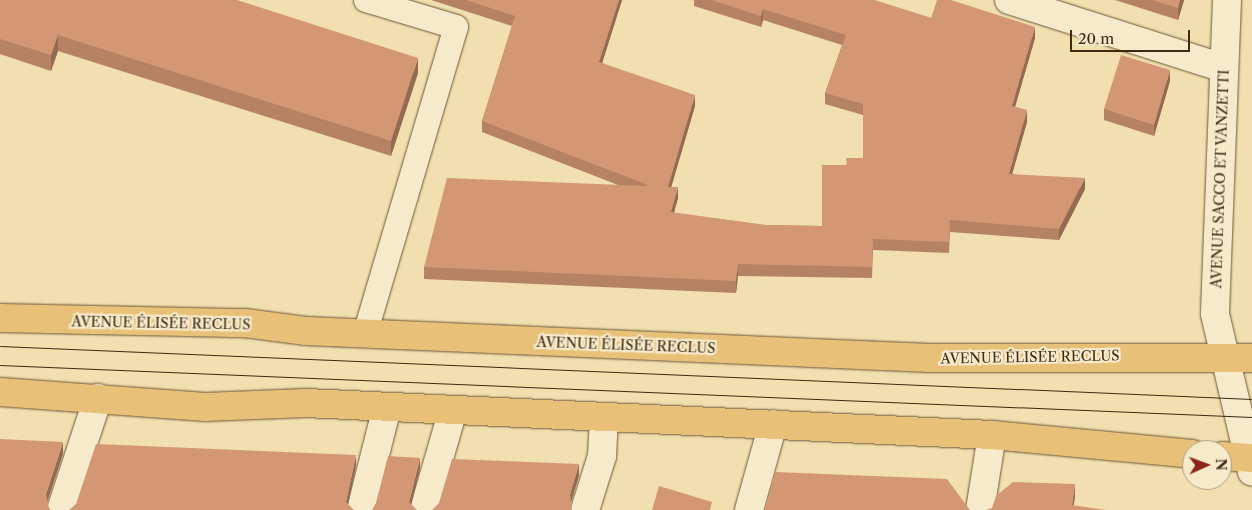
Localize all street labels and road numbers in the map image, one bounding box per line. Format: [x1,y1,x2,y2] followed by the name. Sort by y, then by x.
[1208,69,1232,289] street label: AVENUE SACCO ET VANZETTI
[71,313,251,333] street label: AVENUE ÉLISÉE RECLUS
[536,333,716,357] street label: AVENUE ÉLISÉE RECLUS
[940,347,1120,367] street label: AVENUE ÉLISÉE RECLUS

